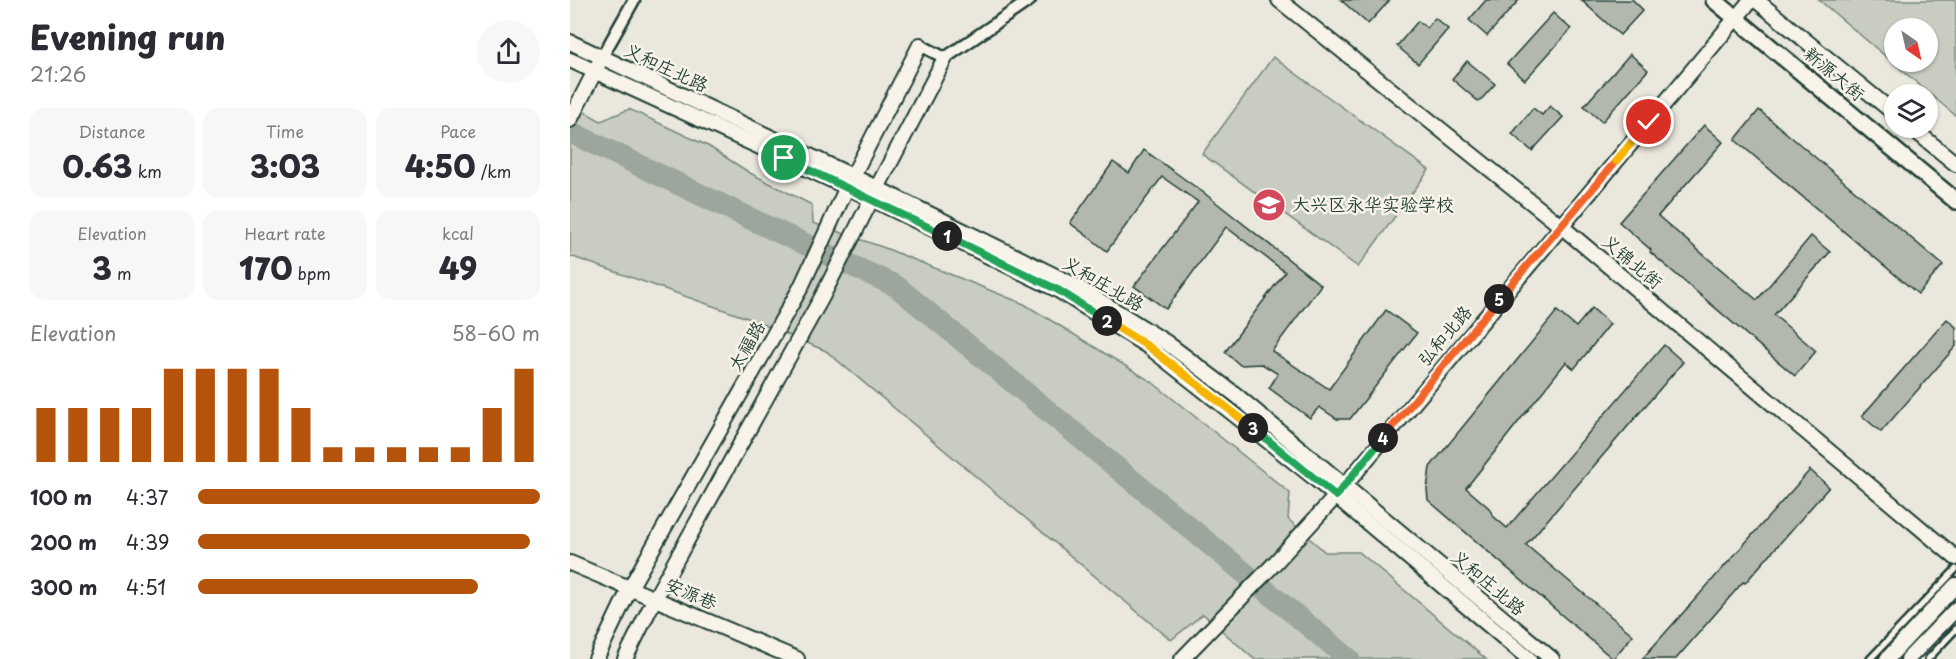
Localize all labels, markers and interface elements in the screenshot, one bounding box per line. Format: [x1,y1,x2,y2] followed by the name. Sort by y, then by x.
[30,11,225,61] text: Evening run
[1884,18,1938,72] north arrow
[1884,18,1938,138] map controls
[477,20,540,83] button: share
[620,35,713,98] street label: 义和庄北路
[1799,39,1871,106] street label: 新源大街
[30,59,86,89] text: 21:26
[1884,84,1938,138] button: layers
[1623,96,1674,147] pin
[1632,105,1665,138] icon: check
[78,119,146,143] text: Distance
[266,119,304,143] text: Time
[440,119,476,143] text: Pace
[758,132,809,183] pin
[767,141,800,174] icon: arrive
[62,143,132,188] text: 0.63
[250,143,320,188] text: 3:03
[405,143,475,188] text: 4:50
[132,159,162,183] text: km
[475,159,511,183] text: /km
[1251,187,1287,223] school or university icon: 大兴区永华实验学校
[1292,190,1454,217] place label: 大兴区永华实验学校
[77,221,147,245] text: Elevation
[245,221,325,245] text: Heart rate
[442,221,474,245] text: kcal
[932,221,962,251] pin: 1
[943,224,951,248] text: 1
[1597,227,1669,294] street label: 义锦北街
[92,245,112,290] text: 3
[239,245,293,290] text: 170
[439,245,477,290] text: 49
[1058,249,1149,317] street label: 义和庄北路
[112,261,132,285] text: m
[293,261,331,285] text: bpm
[1484,284,1514,314] pin: 5
[1494,287,1504,311] text: 5
[1410,299,1477,371] street label: 弘和北路
[1092,306,1122,336] pin: 2
[1101,309,1113,333] text: 2
[721,315,771,375] street label: 太福路
[30,318,116,348] text: Elevation
[452,318,540,348] text: 58–60 m
[1238,413,1268,443] pin: 3
[1248,416,1258,440] text: 3
[1368,423,1398,453] pin: 4
[1378,426,1388,450] text: 4
[30,482,92,512] text: 100 m
[126,482,168,512] text: 4:37
[30,527,97,557] text: 200 m
[126,527,169,557] text: 4:39
[1446,543,1532,621] street label: 义和庄北路
[661,570,722,616] street label: 安源巷
[30,572,98,602] text: 300 m
[126,572,166,602] text: 4:51

